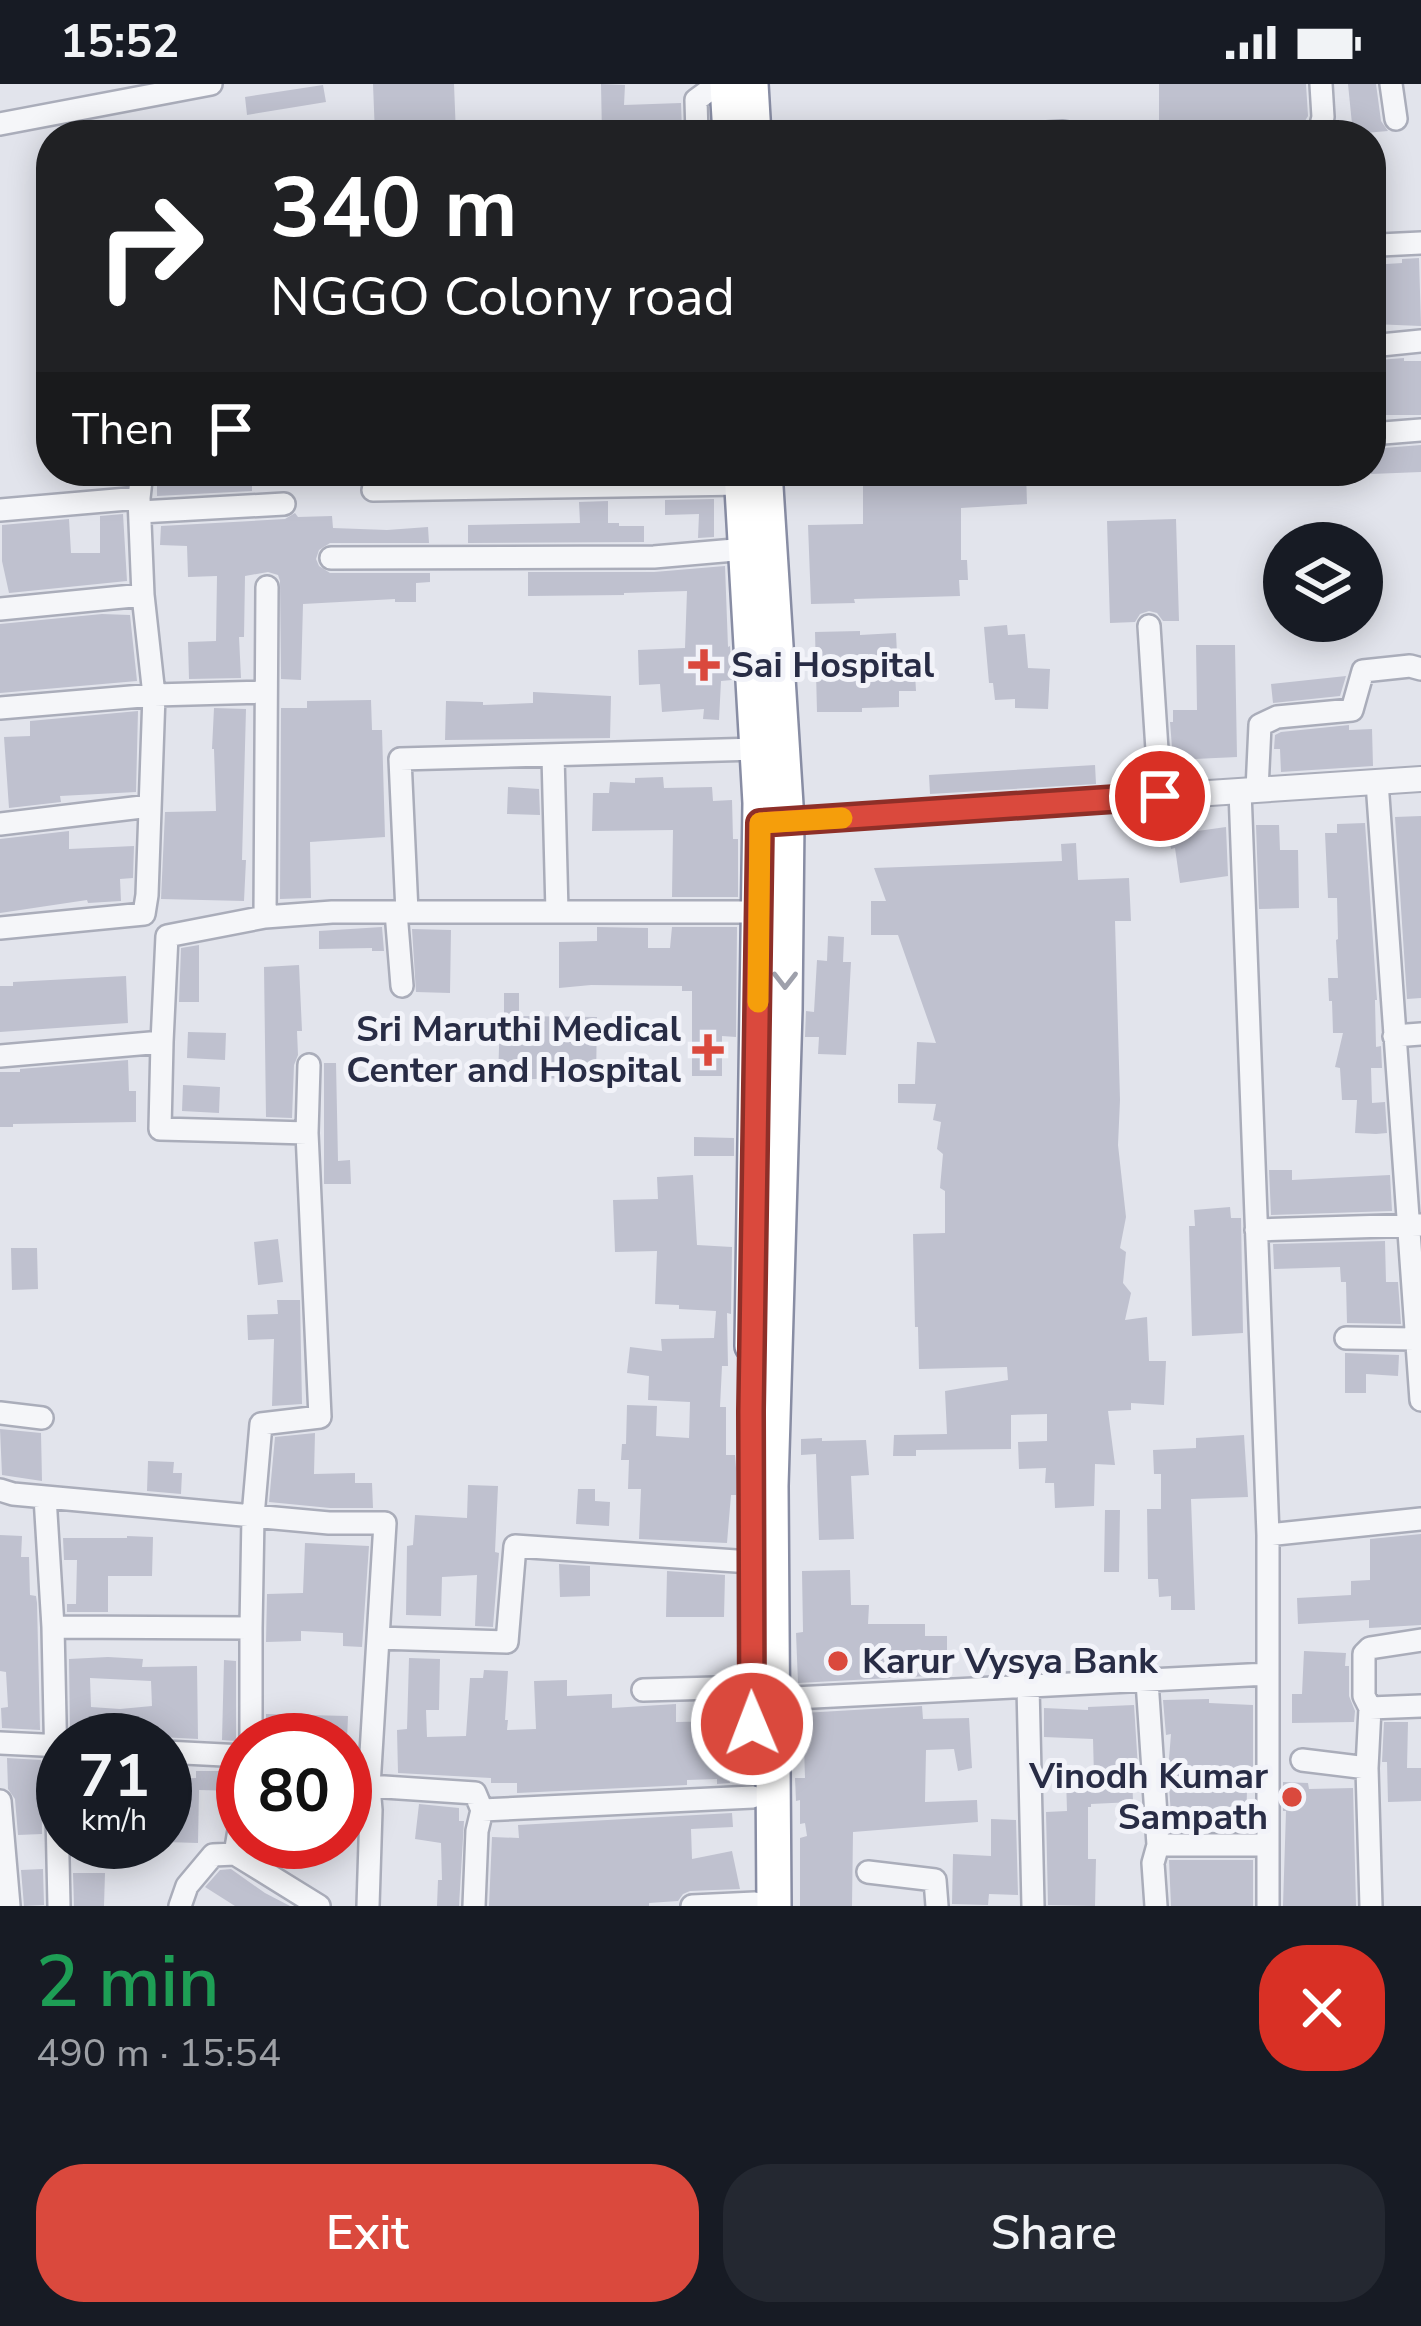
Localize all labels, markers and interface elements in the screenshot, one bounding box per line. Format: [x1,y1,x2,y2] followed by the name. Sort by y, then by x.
[60,12,179,73] text: 15:52
[270,151,518,266] text: 340 m
[72,168,228,324] icon: right
[270,260,735,334] text: NGGO Colony road
[198,396,264,462] icon: arrive
[72,399,174,460] text: Then
[1263,522,1383,642] map controls
[1263,522,1383,642] button: layers
[731,641,935,690] place label: Sai Hospital
[688,649,720,681] marker: Sai Hospital
[1109,745,1211,847] pin
[1127,763,1193,829] icon: arrive
[773,971,799,990] one-way arrow
[346,1005,682,1095] place label: Sri Maruthi Medical Center and Hospital
[692,1034,724,1066] marker: Sri Maruthi Medical Center and Hospital
[862,1637,1158,1686] place label: Karur Vysya Bank
[825,1648,851,1674] marker: Karur Vysya Bank
[689,1661,815,1787] position arrow
[216,1713,372,1869] speed limit sign: 80
[78,1735,150,1817] text: 71
[1028,1752,1268,1842] place label: Vinodh Kumar Sampath
[1279,1784,1305,1810] marker: Vinodh Kumar Sampath
[81,1800,147,1841] text: km/h
[36,1933,219,2031] text: 2 min
[1259,1945,1385,2071] button: close
[36,2027,281,2080] text: 490 m · 15:54
[36,2164,699,2302] button: Exit
[723,2164,1385,2302] button: Share

